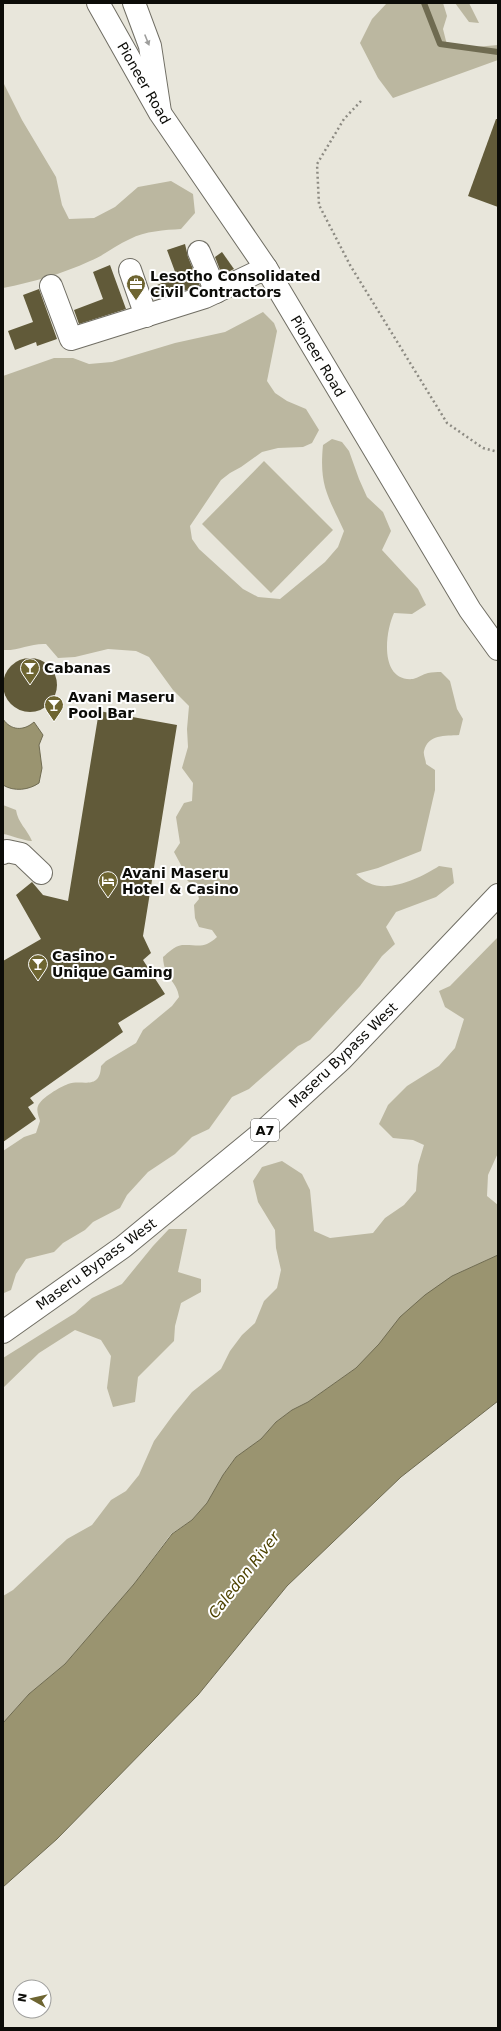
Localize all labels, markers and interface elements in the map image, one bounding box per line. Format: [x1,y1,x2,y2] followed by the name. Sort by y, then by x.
[144,34,150,45] one-way arrow
[114,39,174,127] street label: Pioneer Road
[150,268,321,300] place label: Lesotho Consolidated Civil Contractors
[125,273,147,301] office icon: Lesotho Consolidated Civil Contractors
[287,312,349,400] street label: Pioneer Road
[19,657,41,685] bar icon: Cabanas
[44,660,111,676] place label: Cabanas
[68,689,175,721] place label: Avani Maseru Pool Bar
[43,694,65,722] bar icon: Avani Maseru Pool Bar
[122,865,239,897] place label: Avani Maseru Hotel & Casino
[97,870,119,898] hotel icon: Avani Maseru Hotel & Casino
[52,948,173,980] place label: Casino - Unique Gaming
[27,953,49,981] bar icon: Casino - Unique Gaming
[285,999,401,1111] street label: Maseru Bypass West
[251,1119,279,1141] road number: A7
[33,1215,160,1313] street label: Maseru Bypass West
[205,1527,284,1622] water label: Caledon River
[12,1979,52,2019] north arrow
[16,1992,30,2003] text: N

